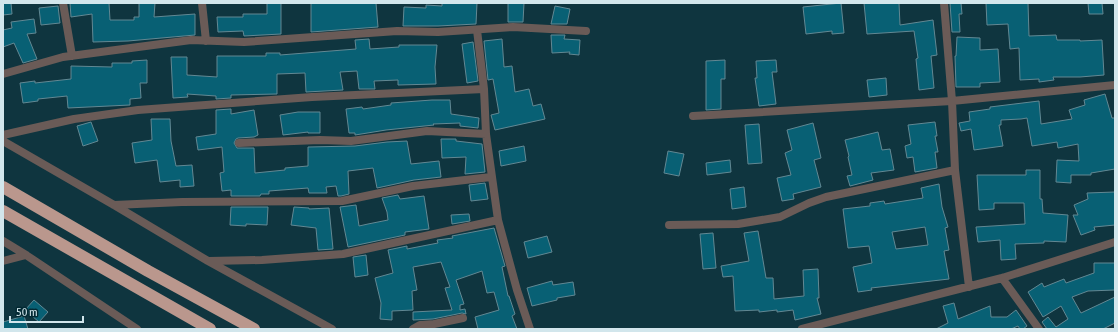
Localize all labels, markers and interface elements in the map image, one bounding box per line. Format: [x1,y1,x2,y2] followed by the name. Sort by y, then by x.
[10,298,83,324] scale bar
[16,305,38,319] text: 50 m

